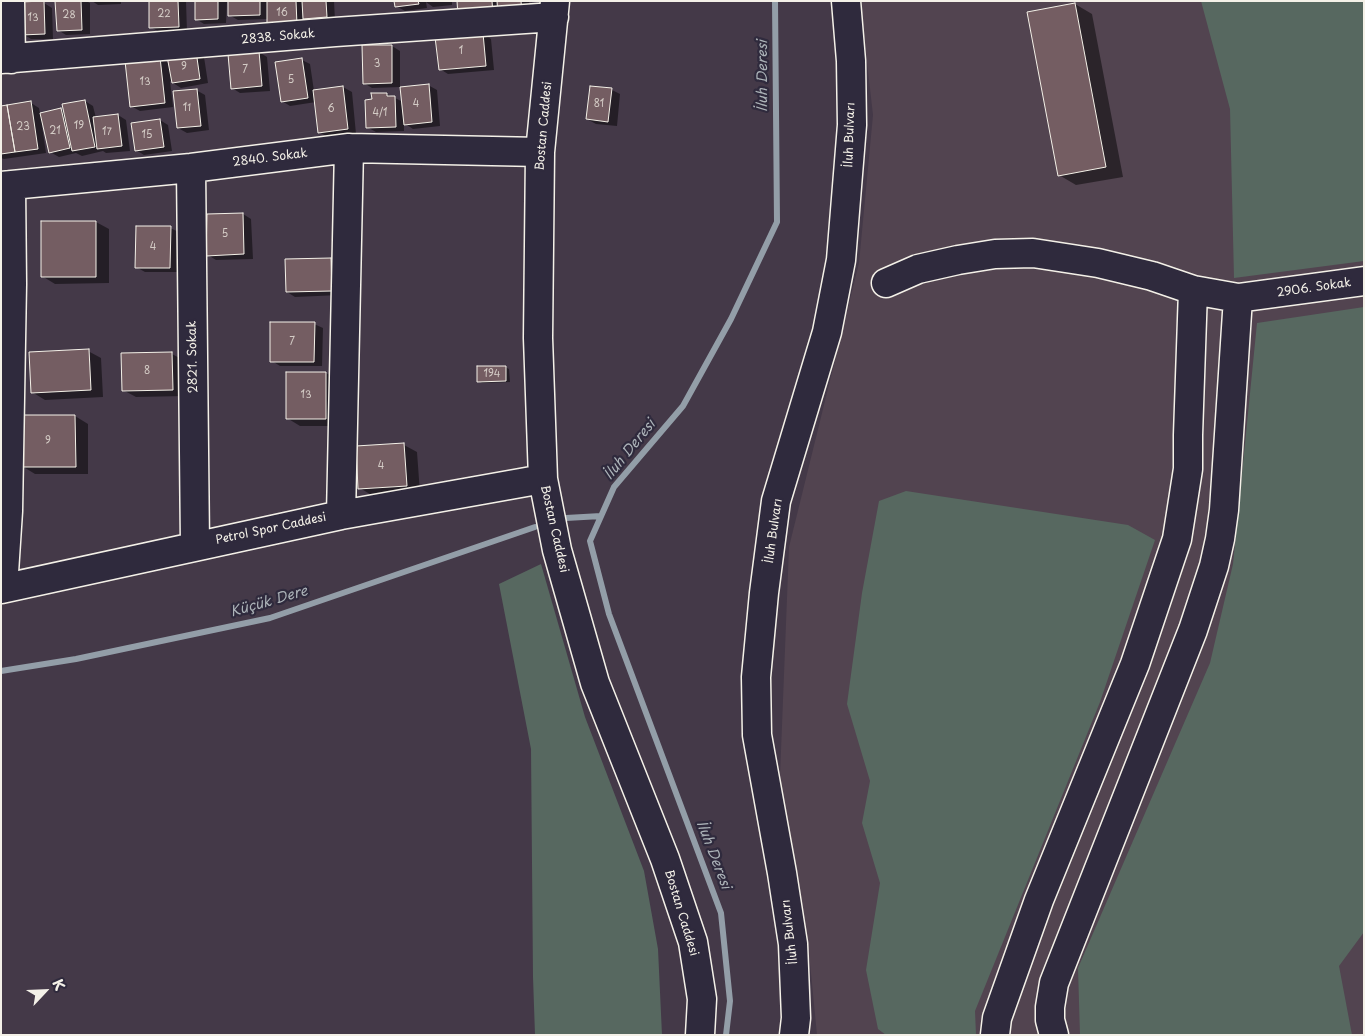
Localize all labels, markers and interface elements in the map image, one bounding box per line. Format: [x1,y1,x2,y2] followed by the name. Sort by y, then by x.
[276,7,288,19] house number: 16
[157,8,171,20] house number: 22
[62,9,76,21] house number: 28
[27,12,39,24] house number: 13
[241,27,315,47] street label: 2838. Sokak
[755,40,771,112] water label: İluh Deresi
[459,45,463,57] house number: 1
[374,58,380,70] house number: 3
[181,61,187,73] house number: 9
[242,64,248,76] house number: 7
[288,74,294,86] house number: 5
[139,76,151,88] house number: 13
[533,81,555,171] street label: Bostan Caddesi
[413,98,419,110] house number: 4
[594,98,604,110] house number: 81
[183,102,191,114] house number: 11
[842,102,858,168] street label: İluh Bulvarı
[327,103,335,115] house number: 6
[372,107,388,119] house number: 4/1
[74,120,84,132] house number: 19
[16,121,30,133] house number: 23
[49,125,61,137] house number: 21
[102,126,112,138] house number: 17
[142,129,152,141] house number: 15
[232,146,308,170] street label: 2840. Sokak
[222,228,228,240] house number: 5
[150,241,156,253] house number: 4
[1276,276,1352,300] street label: 2906. Sokak
[185,321,201,393] street label: 2821. Sokak
[289,336,295,348] house number: 7
[144,365,150,377] house number: 8
[484,368,500,380] house number: 194
[300,389,312,401] house number: 13
[601,417,659,483] water label: İluh Deresi
[45,435,51,447] house number: 9
[378,460,384,472] house number: 4
[537,484,571,574] street label: Bostan Caddesi
[762,498,786,564] street label: İluh Bulvarı
[214,510,328,548] street label: Petrol Spor Caddesi
[228,583,310,621] water label: Küçük Dere
[692,818,734,892] water label: İluh Deresi
[661,868,701,958] street label: Bostan Caddesi
[779,899,801,965] street label: İluh Bulvarı
[20,966,70,1016] north arrow
[47,975,71,994] text: K

